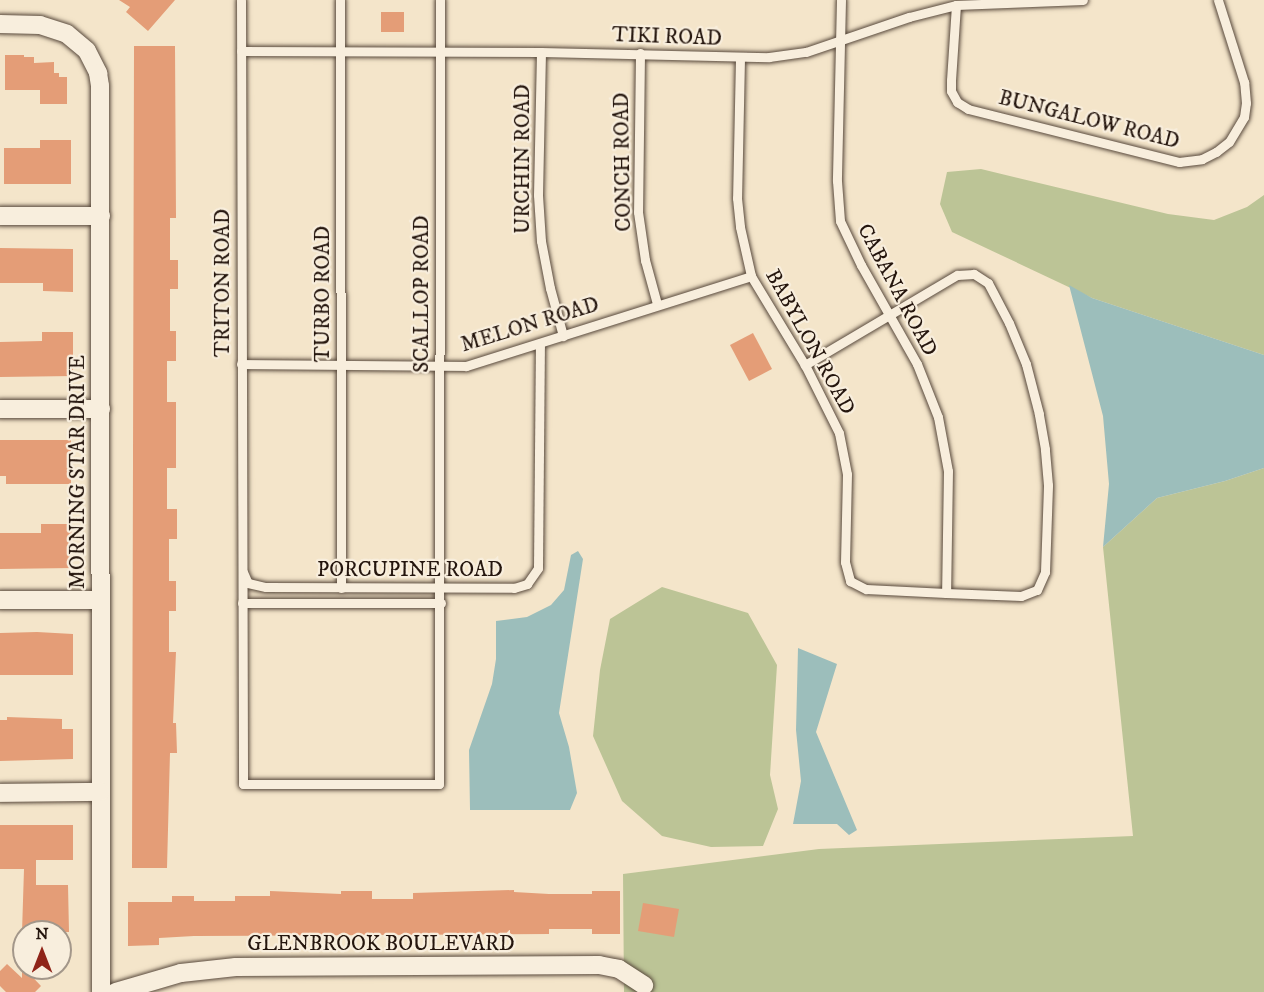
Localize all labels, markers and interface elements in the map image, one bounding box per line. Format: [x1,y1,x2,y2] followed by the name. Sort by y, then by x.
[612,22,722,52] street label: TIKI ROAD
[510,84,536,234] street label: URCHIN ROAD
[996,85,1182,155] street label: BUNGALOW ROAD
[609,92,637,232] street label: CONCH ROAD
[210,209,236,357] street label: TRITON ROAD
[409,215,435,373] street label: SCALLOP ROAD
[852,220,942,360] street label: CABANA ROAD
[310,226,336,362] street label: TURBO ROAD
[760,265,860,419] street label: BABYLON ROAD
[458,292,602,358] street label: MELON ROAD
[65,355,91,589] street label: MORNING STAR DRIVE
[317,557,503,583] street label: PORCUPINE ROAD
[12,920,72,980] north arrow
[35,924,49,944] text: N
[247,931,515,957] street label: GLENBROOK BOULEVARD

